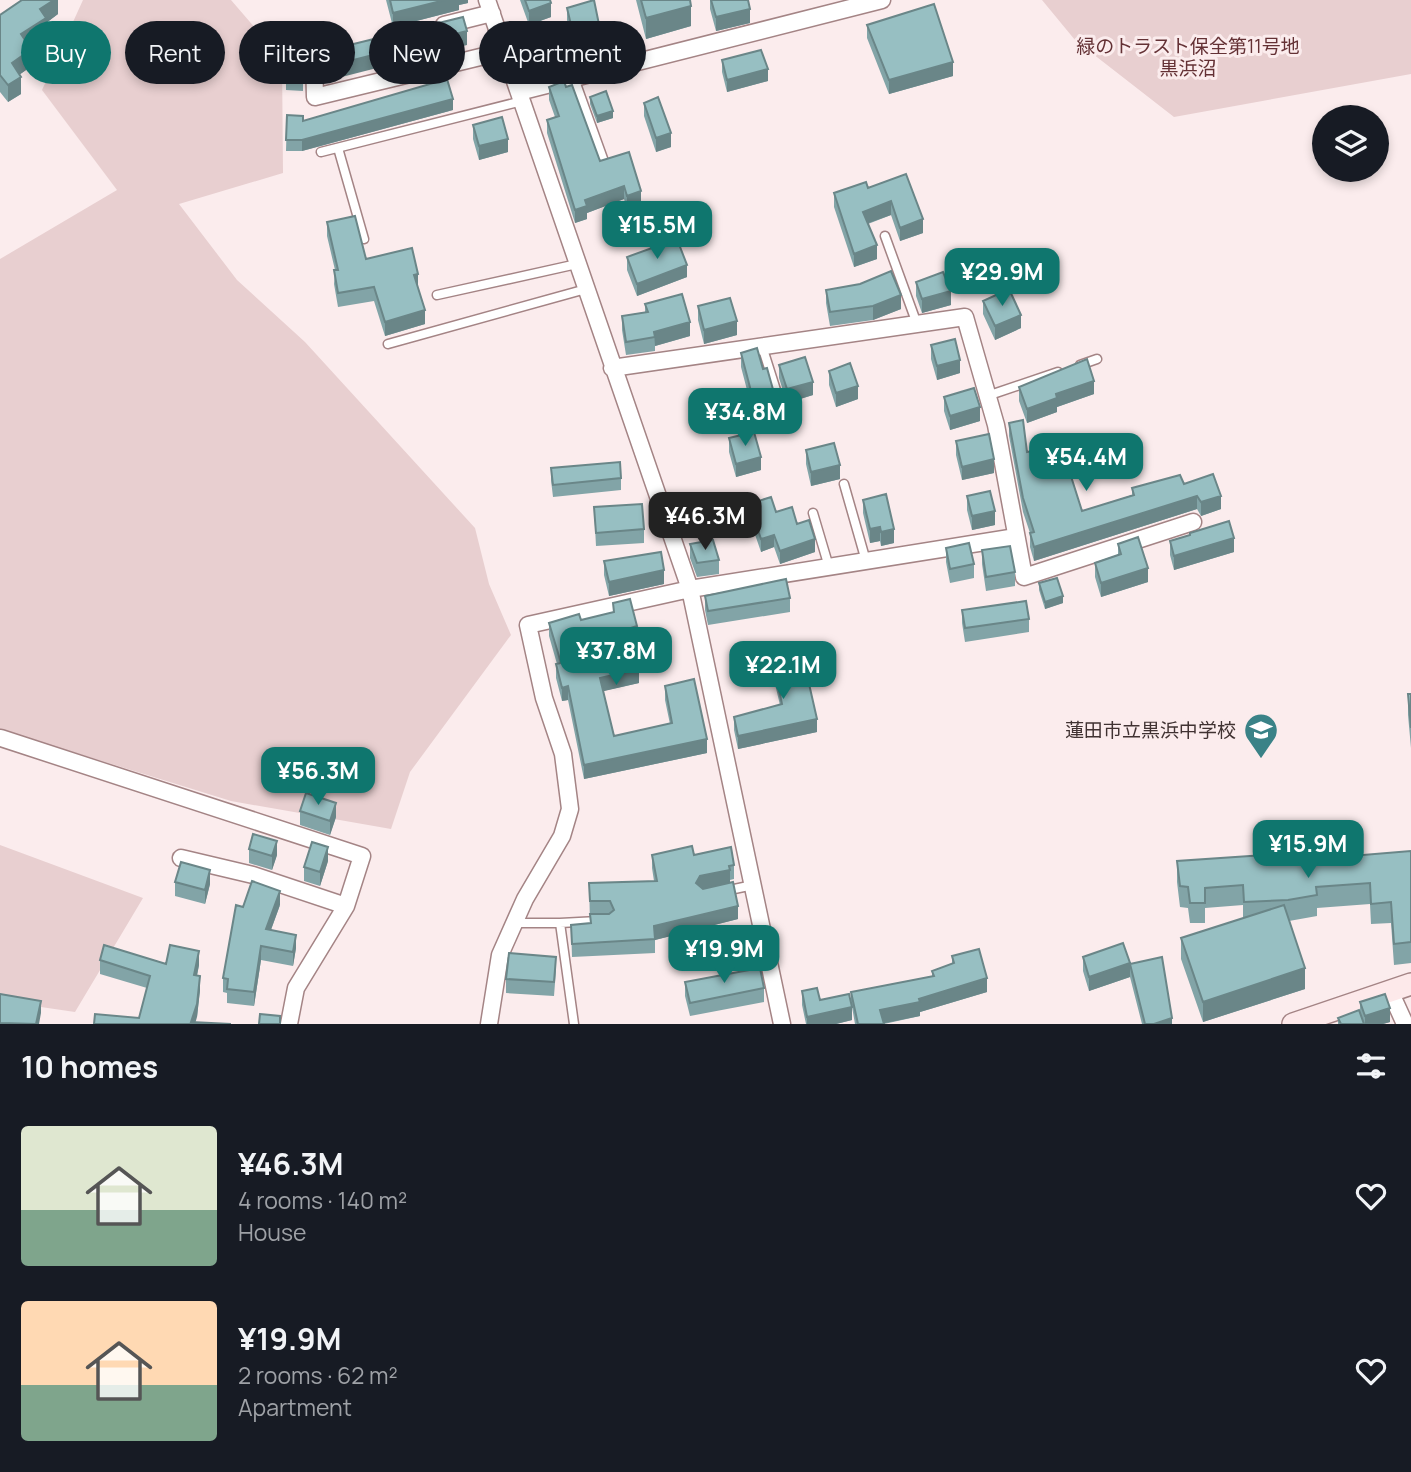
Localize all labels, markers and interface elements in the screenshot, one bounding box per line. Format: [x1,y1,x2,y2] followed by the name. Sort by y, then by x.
[21,21,111,84] chip: Buy
[125,21,225,84] chip: Rent
[239,21,355,84] chip: Filters
[369,21,465,84] chip: New
[479,21,646,84] chip: Apartment
[1076,33,1300,81] park label: 緑のトラスト保全第11号地 黒浜沼
[1312,105,1389,182] map controls
[1312,105,1389,182] button: layers
[600,202,714,261] pin: ¥15.5M
[618,208,696,240] text: ¥15.5M
[945,248,1059,308] pin: ¥29.9M
[961,255,1043,287] text: ¥29.9M
[688,388,802,448] pin: ¥34.8M
[704,395,786,427] text: ¥34.8M
[1029,434,1143,493] pin: ¥54.4M
[1045,440,1127,472] text: ¥54.4M
[648,492,762,552] pin: ¥46.3M
[665,499,745,531] text: ¥46.3M
[559,628,673,687] pin: ¥37.8M
[576,634,656,666] text: ¥37.8M
[726,642,840,701] pin: ¥22.1M
[745,648,821,680] text: ¥22.1M
[1242,711,1280,760] school or university icon: 蓮田市立黒浜中学校
[1065,717,1236,743] place label: 蓮田市立黒浜中学校
[261,748,375,807] pin: ¥56.3M
[277,754,359,786] text: ¥56.3M
[1251,820,1365,880] pin: ¥15.9M
[1269,827,1347,859] text: ¥15.9M
[667,926,781,985] pin: ¥19.9M
[684,932,764,964] text: ¥19.9M
[21,1046,158,1087] text: 10 homes
[1352,1047,1390,1085] icon: filters
[238,1143,343,1184] text: ¥46.3M
[77,1154,161,1238] icon: home
[1352,1177,1390,1215] icon: heart
[238,1184,407,1216] text: 4 rooms · 140 m²
[238,1216,307,1248] text: House
[238,1318,341,1359] text: ¥19.9M
[77,1329,161,1413] icon: home
[1352,1352,1390,1390] icon: heart
[238,1359,398,1391] text: 2 rooms · 62 m²
[238,1391,352,1423] text: Apartment

